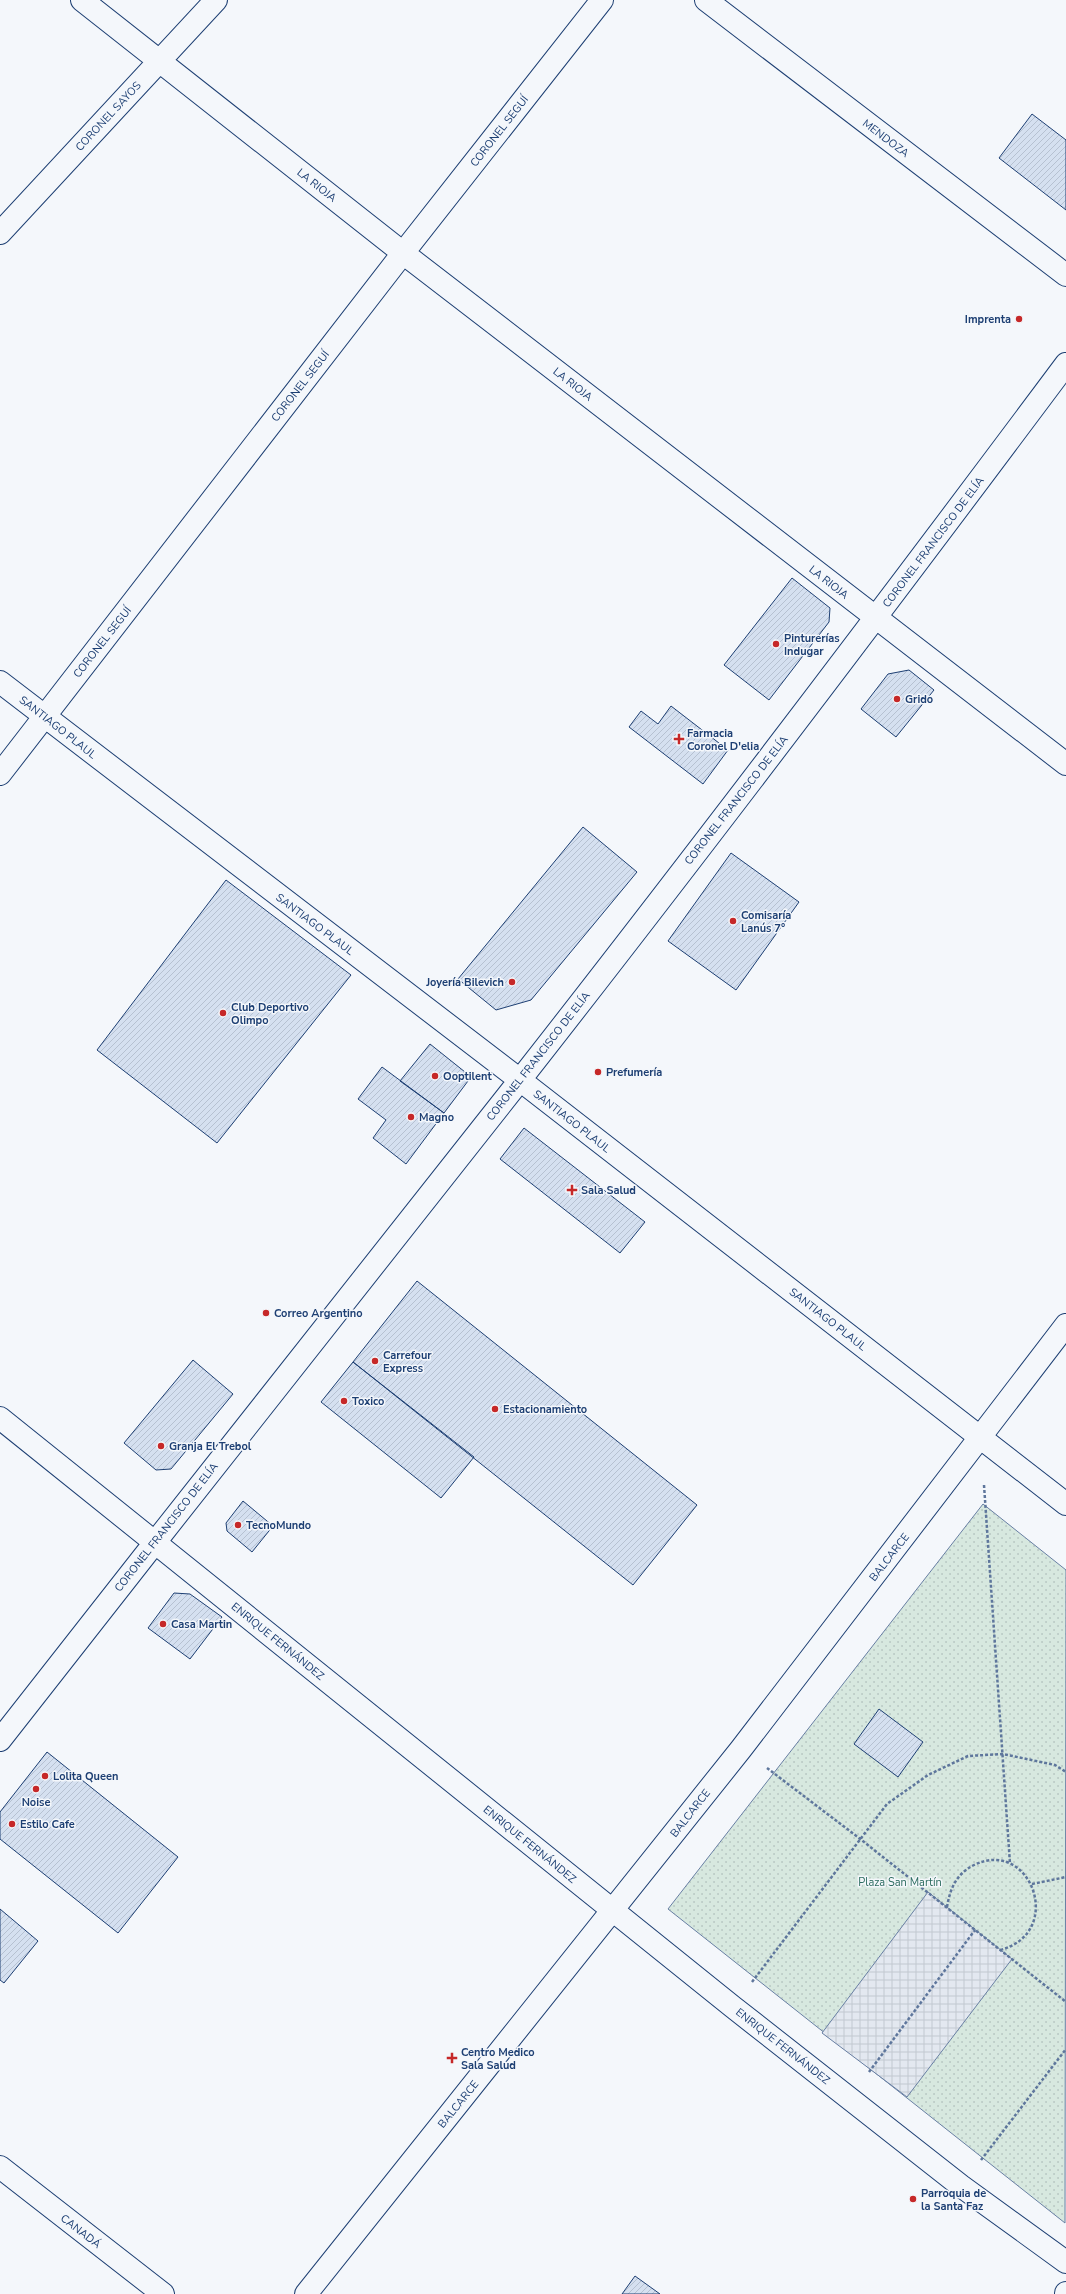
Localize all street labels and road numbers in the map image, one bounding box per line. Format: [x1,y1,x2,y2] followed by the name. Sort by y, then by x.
[72,78,145,154] street label: CORONEL SAYOS
[466,91,533,170] street label: CORONEL SEGUÍ
[859,116,912,161] street label: MENDOZA
[294,165,340,206] street label: LA RIOJA
[267,346,334,425] street label: CORONEL SEGUÍ
[550,364,596,405] street label: LA RIOJA
[878,473,988,611] street label: CORONEL FRANCISCO DE ELÍA
[806,562,852,603] street label: LA RIOJA
[69,602,136,681] street label: CORONEL SEGUÍ
[16,693,99,762] street label: SANTIAGO PLAUL
[680,732,792,868] street label: CORONEL FRANCISCO DE ELÍA
[273,890,357,959] street label: SANTIAGO PLAUL
[482,988,594,1124] street label: CORONEL FRANCISCO DE ELÍA
[530,1087,613,1156] street label: SANTIAGO PLAUL
[786,1285,869,1354] street label: SANTIAGO PLAUL
[110,1459,222,1595] street label: CORONEL FRANCISCO DE ELÍA
[866,1530,913,1585] street label: BALCARCE
[228,1598,328,1684] street label: ENRIQUE FERNÁNDEZ
[667,1786,714,1841] street label: BALCARCE
[480,1801,580,1887] street label: ENRIQUE FERNÁNDEZ
[733,2004,834,2088] street label: ENRIQUE FERNÁNDEZ
[435,2077,482,2131] street label: BALCARCE
[57,2210,105,2252] street label: CANADÁ

